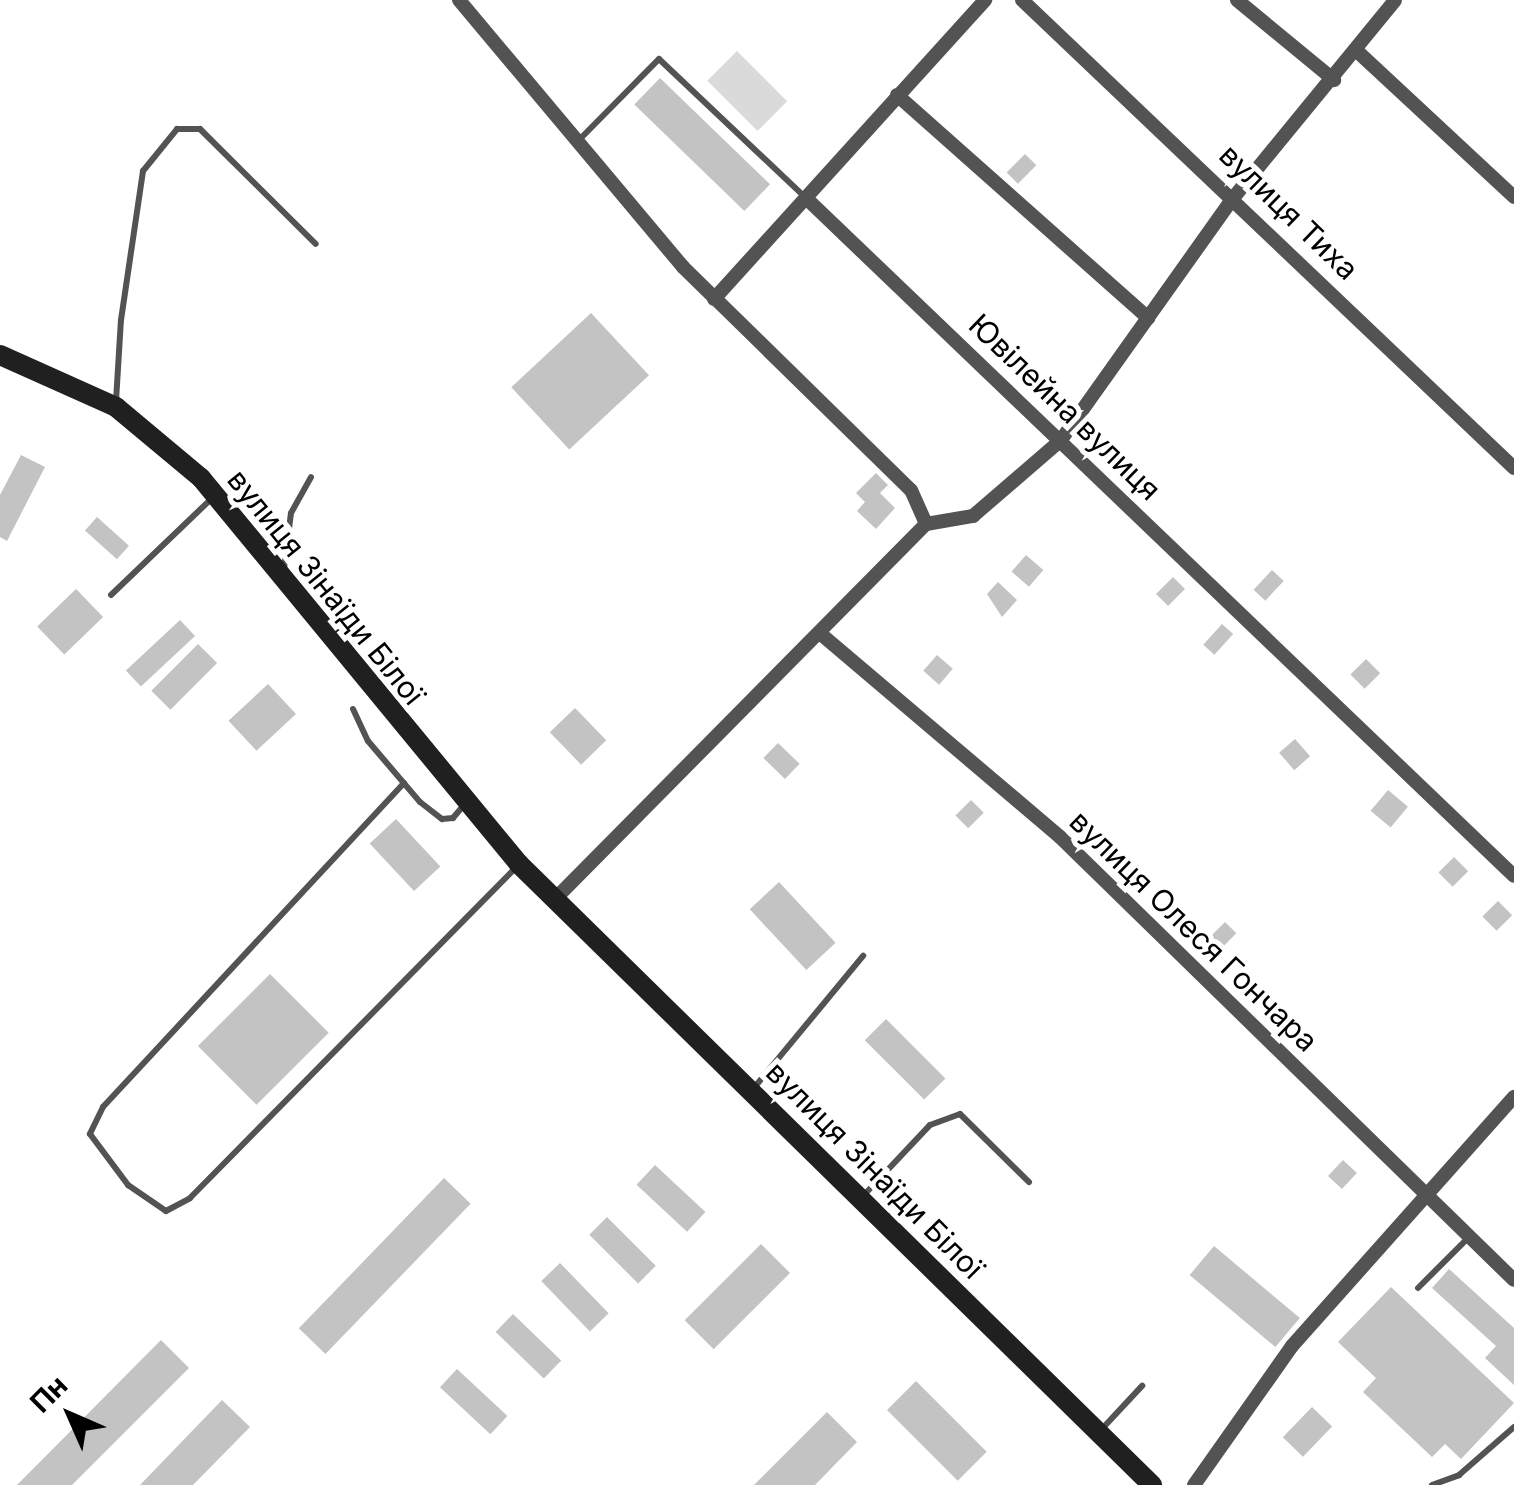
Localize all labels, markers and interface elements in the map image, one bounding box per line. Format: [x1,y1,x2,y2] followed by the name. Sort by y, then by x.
[1212,137,1366,287] street label: вулиця Тиха
[962,306,1168,508] street label: Ювілейна вулиця
[220,462,432,712] street label: вулиця Зінаїди Білої
[1063,803,1325,1059] street label: вулиця Олеся Гончара
[759,1054,991,1286] street label: вулиця Зінаїди Білої
[20,1365,120,1465] north arrow
[23,1368,74,1419] text: Пн

